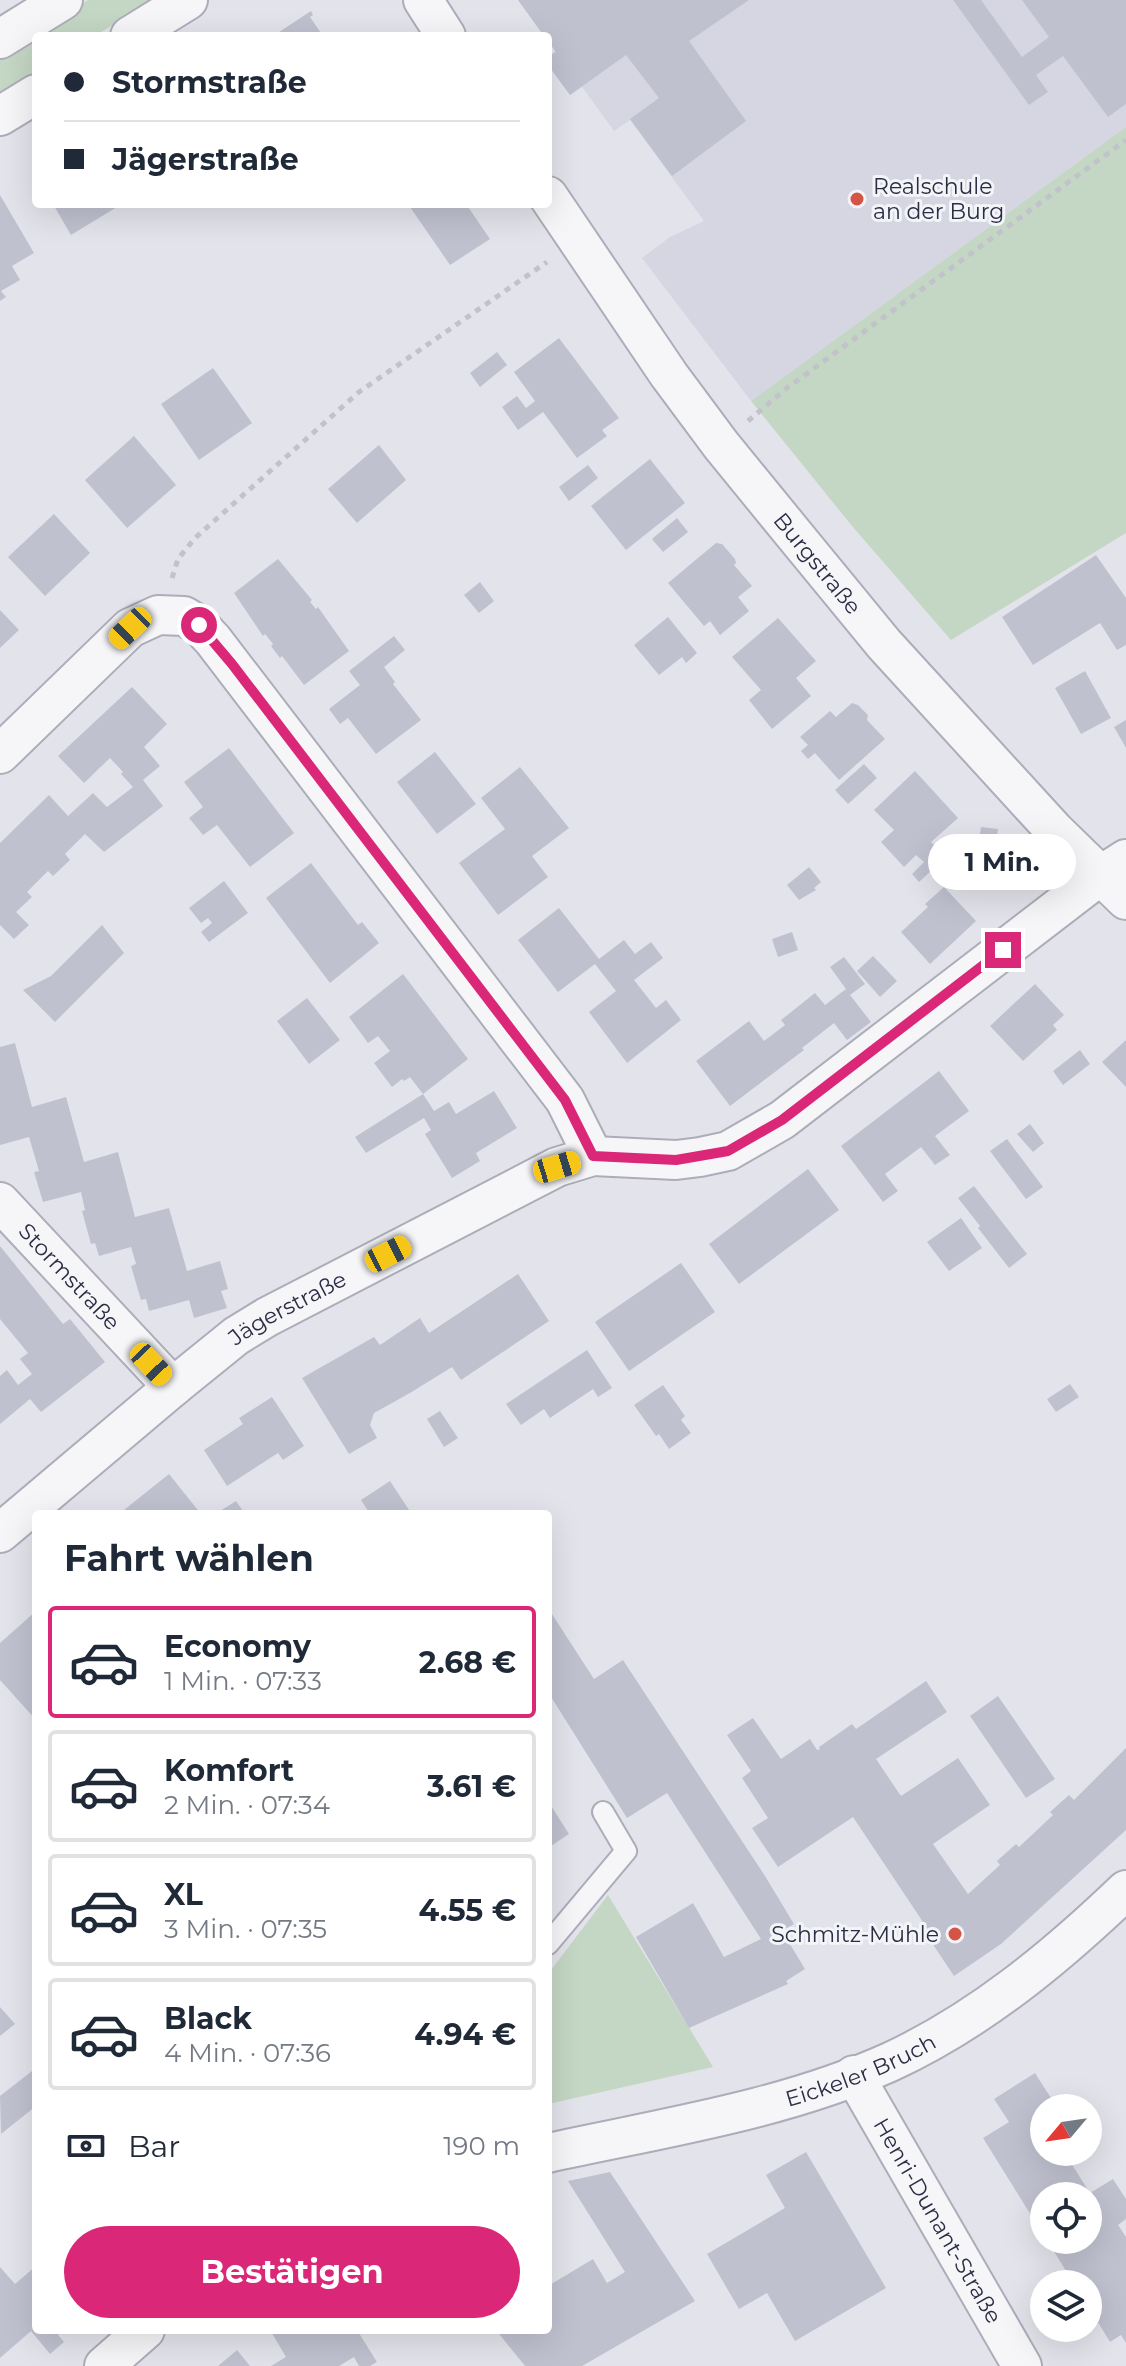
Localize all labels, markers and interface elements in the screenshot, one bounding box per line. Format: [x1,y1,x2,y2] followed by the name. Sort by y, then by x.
[112,64,307,101] text: Stormstraße
[112,141,299,178] text: Jägerstraße
[873,173,1004,225] place label: Realschule an der Burg
[848,190,866,208] marker: Realschule an der Burg
[768,507,867,620] street label: Burgstraße
[104,603,156,653] car
[181,607,217,643] route start
[929,834,1077,890] callout: 1 Min.
[965,846,1039,878] text: 1 Min.
[985,932,1021,968] route end
[531,1149,583,1185] car
[13,1217,126,1336] street label: Stormstraße
[361,1232,415,1276] car
[222,1265,351,1351] street label: Jägerstraße
[126,1338,176,1390] car
[64,1536,314,1580] text: Fahrt wählen
[68,1626,140,1698] icon: car
[164,1628,311,1665] text: Economy
[419,1644,516,1681] text: 2.68 €
[164,1665,322,1697] text: 1 Min. · 07:33
[68,1750,140,1822] icon: car
[164,1752,294,1789] text: Komfort
[427,1768,516,1805] text: 3.61 €
[164,1789,330,1821] text: 2 Min. · 07:34
[68,1874,140,1946] icon: car
[164,1876,203,1913] text: XL
[419,1892,516,1929] text: 4.55 €
[164,1913,327,1945] text: 3 Min. · 07:35
[771,1921,939,1948] place label: Schmitz-Mühle
[946,1925,964,1943] marker: Schmitz-Mühle
[68,1998,140,2070] icon: car
[164,2000,252,2037] text: Black
[414,2016,516,2053] text: 4.94 €
[782,2028,940,2112] street label: Eickeler Bruch
[164,2037,331,2069] text: 4 Min. · 07:36
[1030,2094,1102,2166] north arrow
[1030,2094,1102,2342] map controls
[868,2113,1008,2328] street label: Henri-Dunant-Straße
[64,2124,108,2168] icon: cash
[128,2128,180,2165] text: Bar
[443,2130,520,2162] text: 190 m
[1030,2182,1102,2254] button: locate
[64,2226,520,2318] button: Bestätigen
[1030,2270,1102,2342] button: layers

